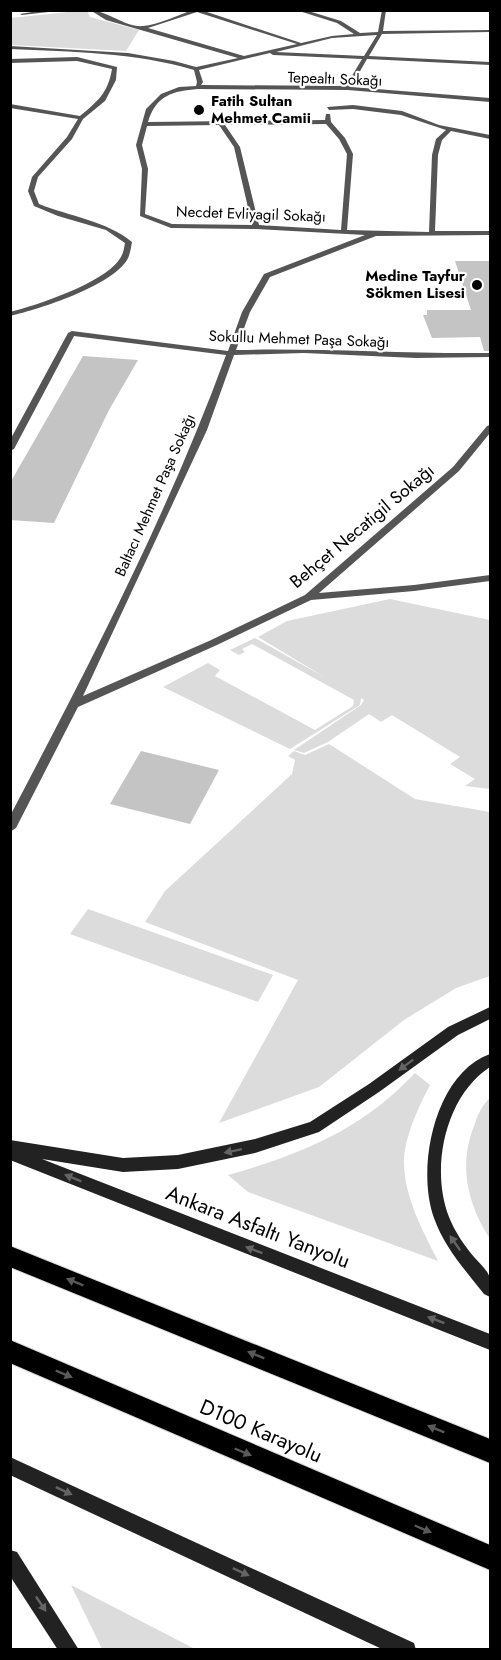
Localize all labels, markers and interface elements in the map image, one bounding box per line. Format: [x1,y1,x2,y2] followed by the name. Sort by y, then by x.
[287,66,383,92] street label: Tepealtı Sokağı
[211,90,311,129] place label: Fatih Sultan Mehmet Camii
[192,103,206,117] marker: Fatih Sultan Mehmet Camii
[176,200,326,228] street label: Necdet Evliyagil Sokağı
[365,265,466,304] place label: Medine Tayfur Sökmen Lisesi
[470,278,484,292] marker: Medine Tayfur Sökmen Lisesi
[208,325,390,353] street label: Sokullu Mehmet Paşa Sokağı
[109,410,201,580] street label: Baltacı Mehmet Paşa Sokağı
[284,458,440,594] street label: Behçet Necatigil Sokağı
[398,1059,414,1071] one-way arrow
[224,1147,243,1156] one-way arrow
[64,1173,82,1182] one-way arrow
[162,1178,354,1276] street label: Ankara Asfaltı Yanyolu
[449,1235,461,1251] one-way arrow
[245,1244,263,1254] one-way arrow
[66,1277,84,1286] one-way arrow
[427,1315,445,1325] one-way arrow
[246,1350,264,1360] one-way arrow
[56,1370,73,1379] one-way arrow
[195,1392,327,1470] street label: D100 Karayolu
[427,1424,445,1434] one-way arrow
[235,1447,252,1456] one-way arrow
[55,1486,72,1495] one-way arrow
[414,1524,431,1533] one-way arrow
[232,1568,249,1577] one-way arrow
[35,1595,47,1611] one-way arrow

